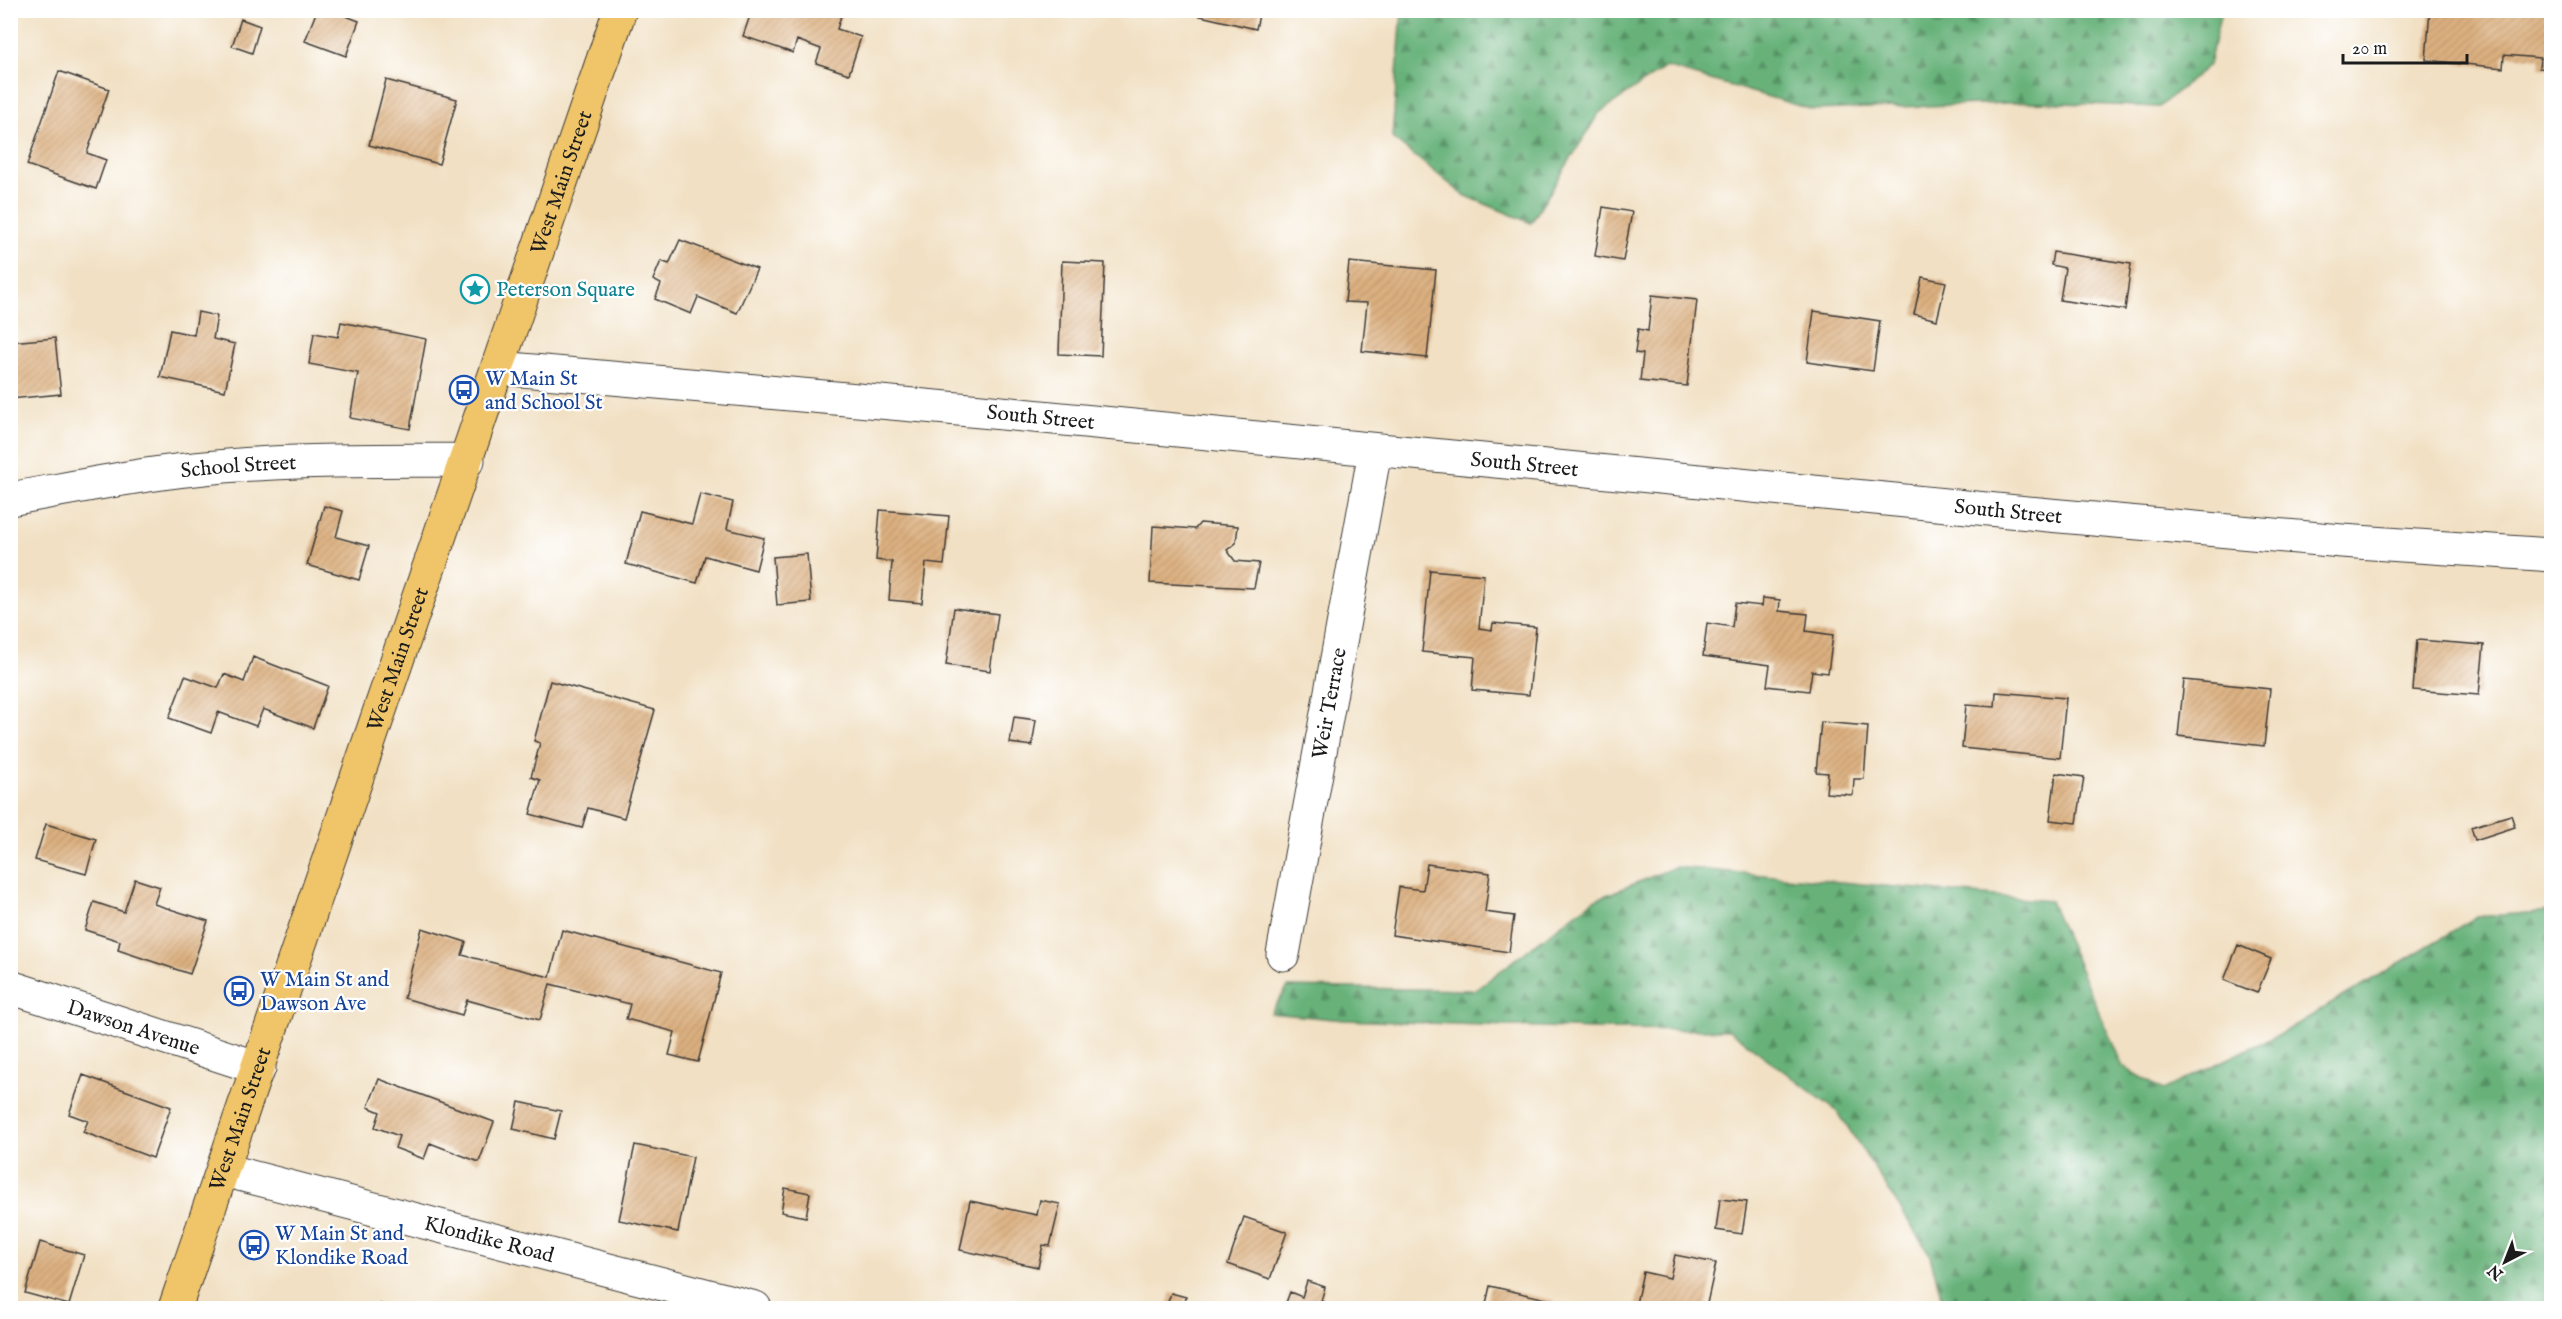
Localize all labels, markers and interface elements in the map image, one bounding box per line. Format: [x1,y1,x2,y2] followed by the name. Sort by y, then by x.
[2343,27,2468,65] scale bar
[2352,38,2387,61] text: 20 m
[525,107,599,258] street label: West Main Street
[459,273,491,305] place icon: Peterson Square
[496,277,635,304] place label: Peterson Square
[485,366,603,417] place label: W Main St and School St
[448,374,480,406] bus stop icon: W Main St and School St
[986,400,1096,437] street label: South Street
[1469,447,1579,484] street label: South Street
[179,450,297,485] street label: School Street
[1953,494,2063,531] street label: South Street
[362,584,436,735] street label: West Main Street
[1307,645,1354,761] street label: Weir Terrace
[260,967,390,1018] place label: W Main St and Dawson Ave
[223,975,255,1007] bus stop icon: W Main St and Dawson Ave
[63,994,203,1063] street label: Dawson Avenue
[204,1044,278,1195] street label: West Main Street
[421,1211,557,1270] street label: Klondike Road
[275,1221,409,1272] place label: W Main St and Klondike Road
[238,1229,270,1261] bus stop icon: W Main St and Klondike Road
[2475,1232,2535,1292] north arrow
[2484,1259,2509,1284] text: N

